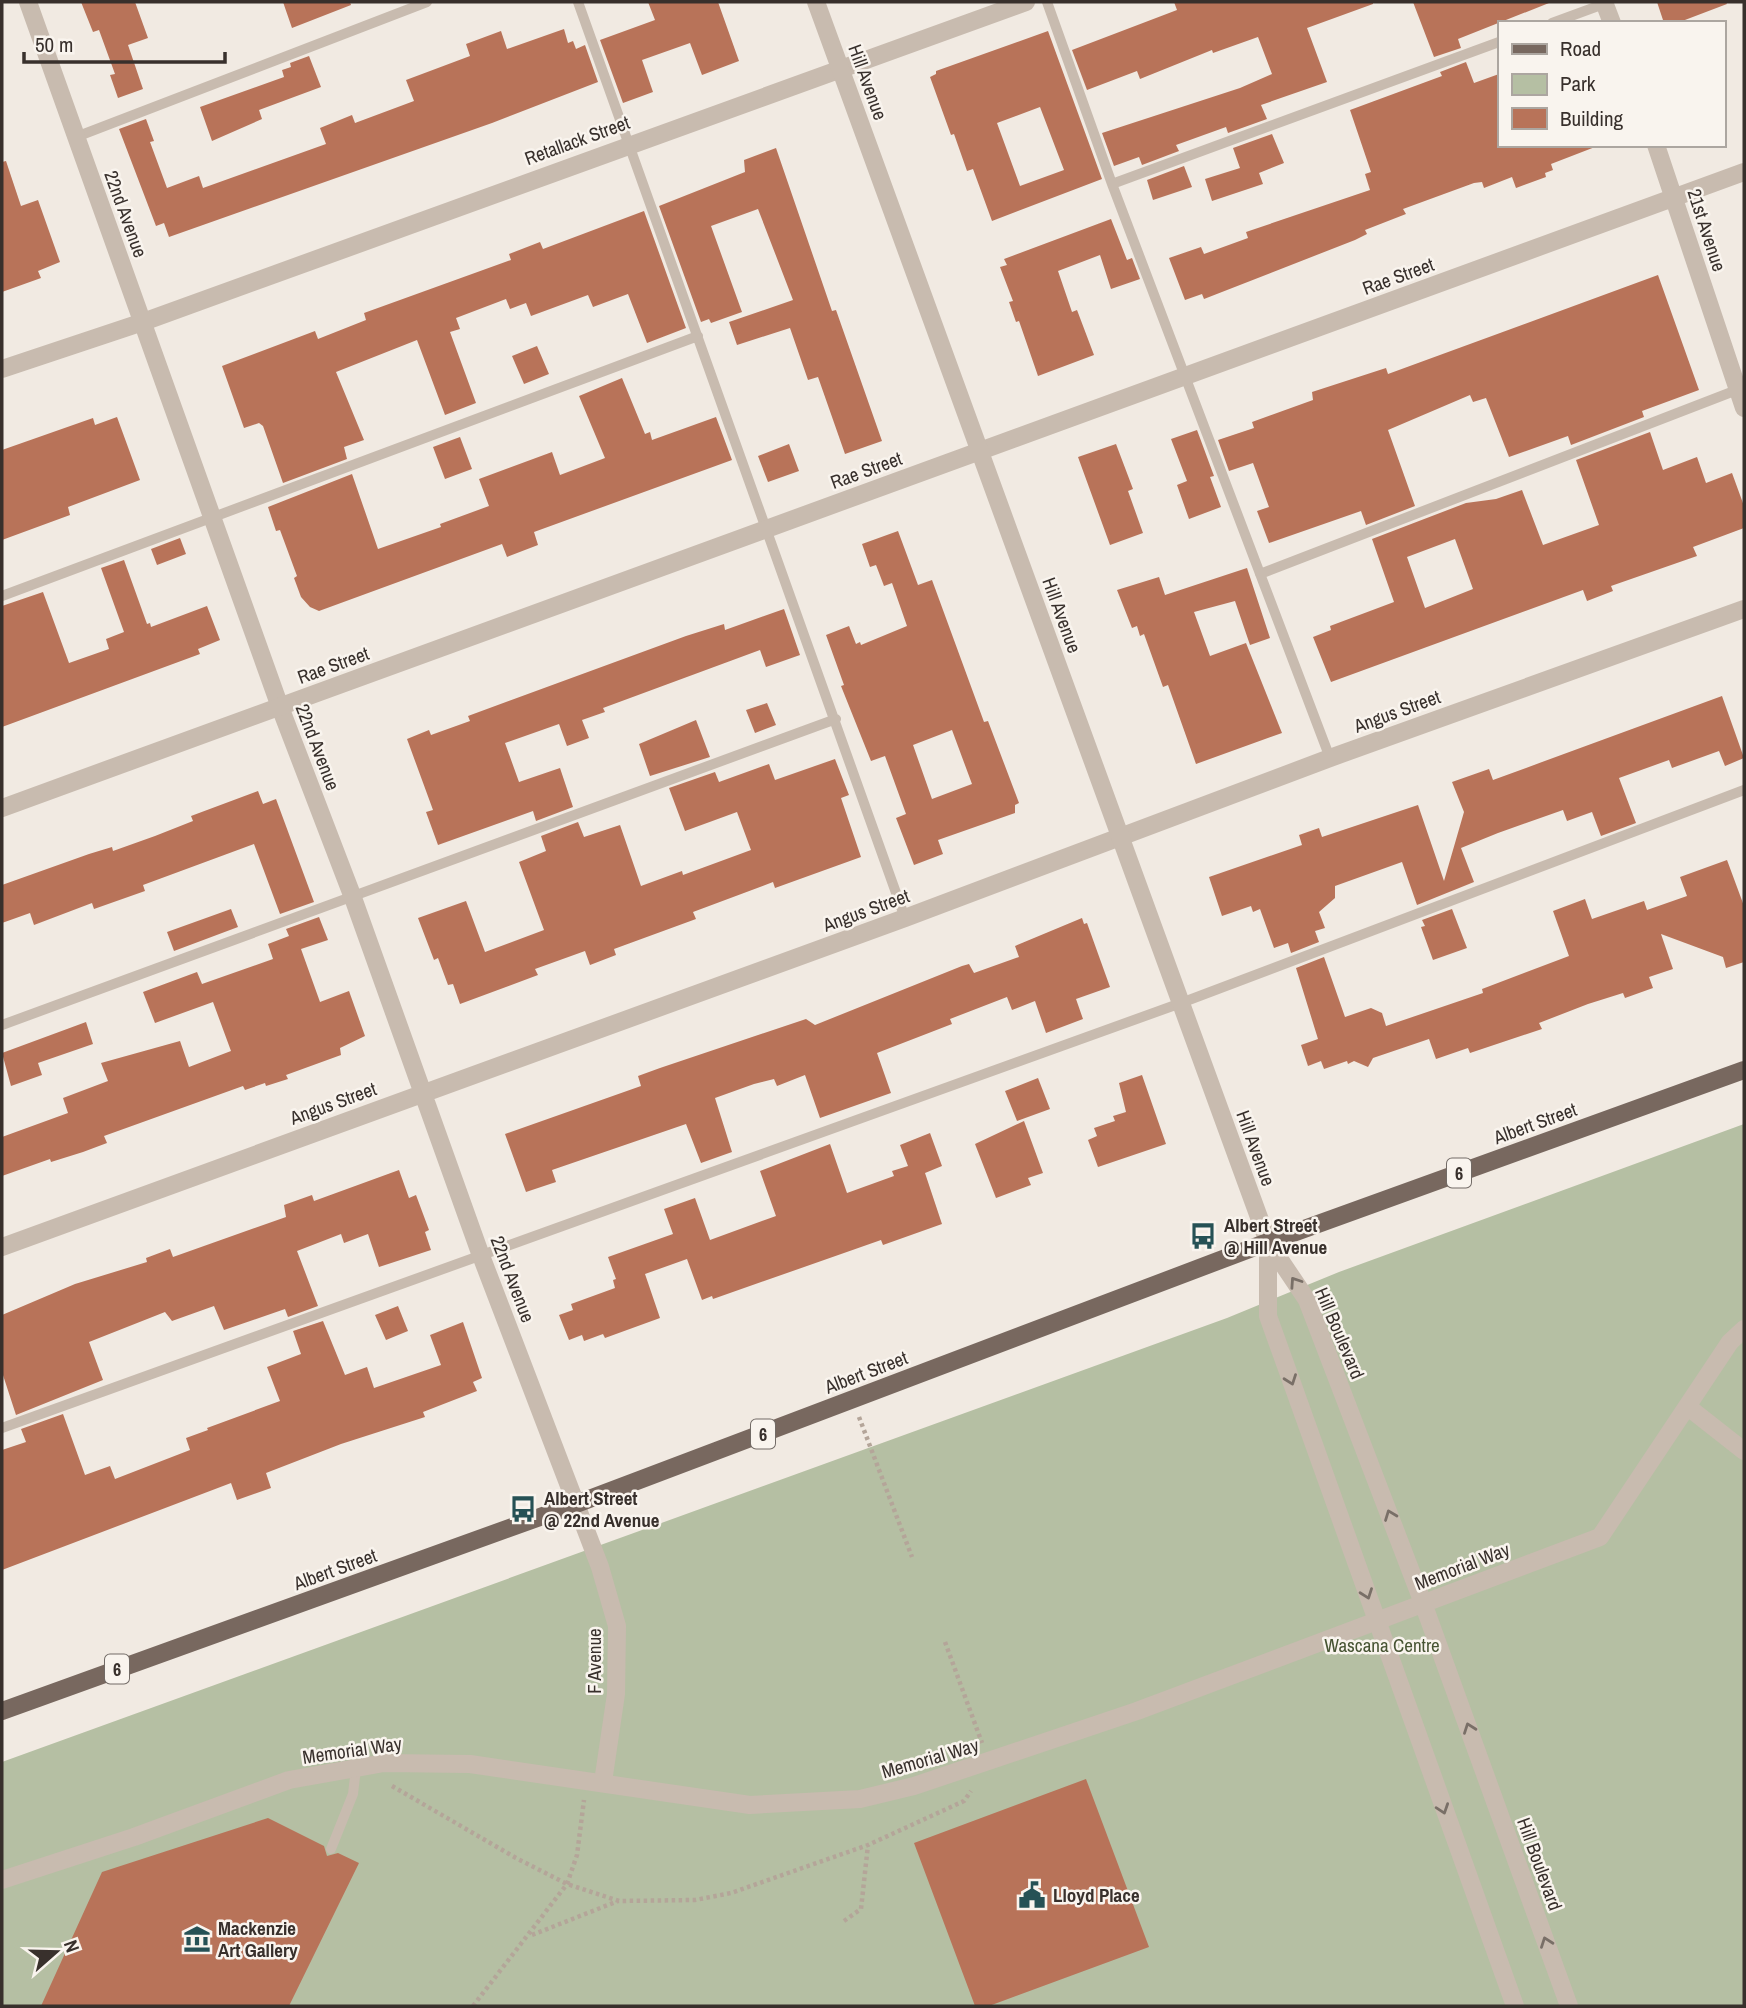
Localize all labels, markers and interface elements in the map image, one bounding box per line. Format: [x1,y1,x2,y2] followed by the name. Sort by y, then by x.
[24,21,226,65] scale bar
[1498,21,1725,147] legend
[35,30,73,59] text: 50 m
[1560,34,1601,63] text: Road
[842,41,894,123] street label: Hill Avenue
[1560,69,1596,98] text: Park
[1560,104,1624,133] text: Building
[521,109,634,171] street label: Retallack Street
[98,167,154,261] street label: 22nd Avenue
[1681,185,1733,275] street label: 21st Avenue
[1359,251,1438,301] street label: Rae Street
[827,445,906,495] street label: Rae Street
[1036,574,1088,656] street label: Hill Avenue
[294,640,373,690] street label: Rae Street
[1349,683,1444,739] street label: Angus Street
[290,700,346,794] street label: 22nd Avenue
[818,882,913,938] street label: Angus Street
[285,1075,380,1131] street label: Angus Street
[1489,1096,1581,1150] street label: Albert Street
[1230,1107,1282,1189] street label: Hill Avenue
[1447,1158,1471,1188] road number: 6
[1224,1212,1328,1260] place label: Albert Street @ Hill Avenue
[1188,1221,1218,1251] bus stop icon: Albert Street @ Hill Avenue
[485,1232,541,1326] street label: 22nd Avenue
[1291,1277,1303,1290] one-way arrow
[1309,1283,1371,1383] street label: Hill Boulevard
[820,1344,912,1400] street label: Albert Street
[1282,1373,1296,1385] one-way arrow
[751,1420,775,1448] road number: 6
[544,1485,660,1533] place label: Albert Street @ 22nd Avenue
[508,1494,538,1524] bus stop icon: Albert Street @ 22nd Avenue
[1384,1509,1398,1521] one-way arrow
[1411,1536,1513,1596] street label: Memorial Way
[289,1542,381,1596] street label: Albert Street
[1359,1588,1373,1600] one-way arrow
[581,1628,607,1694] street label: F Avenue
[1324,1632,1440,1658] park label: Wascana Centre
[105,1654,129,1684] road number: 6
[1463,1723,1477,1735] one-way arrow
[301,1730,403,1770] street label: Memorial Way
[878,1732,982,1784] street label: Memorial Way
[1435,1802,1449,1814] one-way arrow
[1511,1814,1569,1914] street label: Hill Boulevard
[1017,1880,1047,1910] public building icon: Lloyd Place
[1053,1882,1140,1908] place label: Lloyd Place
[218,1915,298,1963] place label: Mackenzie Art Gallery
[21,1917,91,1987] north arrow
[182,1924,212,1954] museum icon: Mackenzie Art Gallery
[58,1936,86,1956] text: N
[1540,1937,1554,1949] one-way arrow

